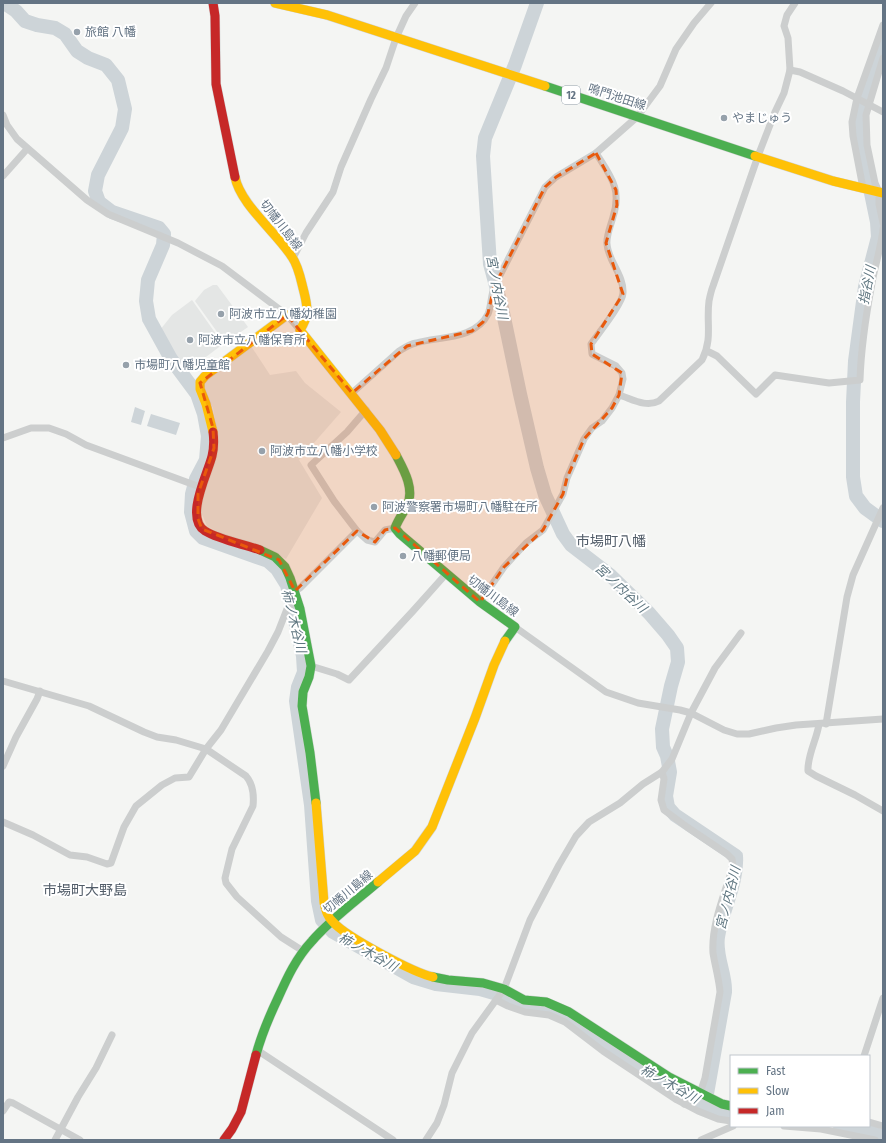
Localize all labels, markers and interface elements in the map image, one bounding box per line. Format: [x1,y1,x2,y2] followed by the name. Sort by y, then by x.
[85,25,136,39] place label: 旅館 八幡
[72,27,82,37] marker: 旅館 八幡
[586,81,648,113] street label: 鳴門池田線
[562,86,580,104] road number: 12
[732,111,792,125] place label: やまじゅう
[719,113,729,123] marker: やまじゅう
[257,197,305,253] street label: 切幡川島線
[483,254,511,322] water label: 宮ノ内谷川
[856,262,878,306] water label: 指谷川
[229,307,337,321] place label: 阿波市立八幡幼稚園
[216,309,226,319] marker: 阿波市立八幡幼稚園
[198,333,306,347] place label: 阿波市立八幡保育所
[185,335,195,345] marker: 阿波市立八幡保育所
[134,358,230,372] place label: 市場町八幡児童館
[121,360,131,370] marker: 市場町八幡児童館
[270,444,378,458] place label: 阿波市立八幡小学校
[257,446,267,456] marker: 阿波市立八幡小学校
[382,500,538,514] place label: 阿波警察署市場町八幡駐在所
[369,502,379,512] marker: 阿波警察署市場町八幡駐在所
[576,533,646,550] district label: 市場町八幡
[411,549,471,563] place label: 八幡郵便局
[398,551,408,561] marker: 八幡郵便局
[592,560,651,617] water label: 宮ノ内谷川
[465,572,521,620] street label: 切幡川島線
[279,588,310,656] water label: 柿ノ木谷川
[713,863,744,931] water label: 宮ノ内谷川
[321,867,375,917] street label: 切幡川島線
[43,882,127,899] district label: 市場町大野島
[336,930,402,975] water label: 柿ノ木谷川
[730,1055,870,1127] legend
[638,1062,704,1107] water label: 柿ノ木谷川
[766,1064,785,1078] text: Fast
[766,1084,789,1098] text: Slow
[766,1104,784,1118] text: Jam

